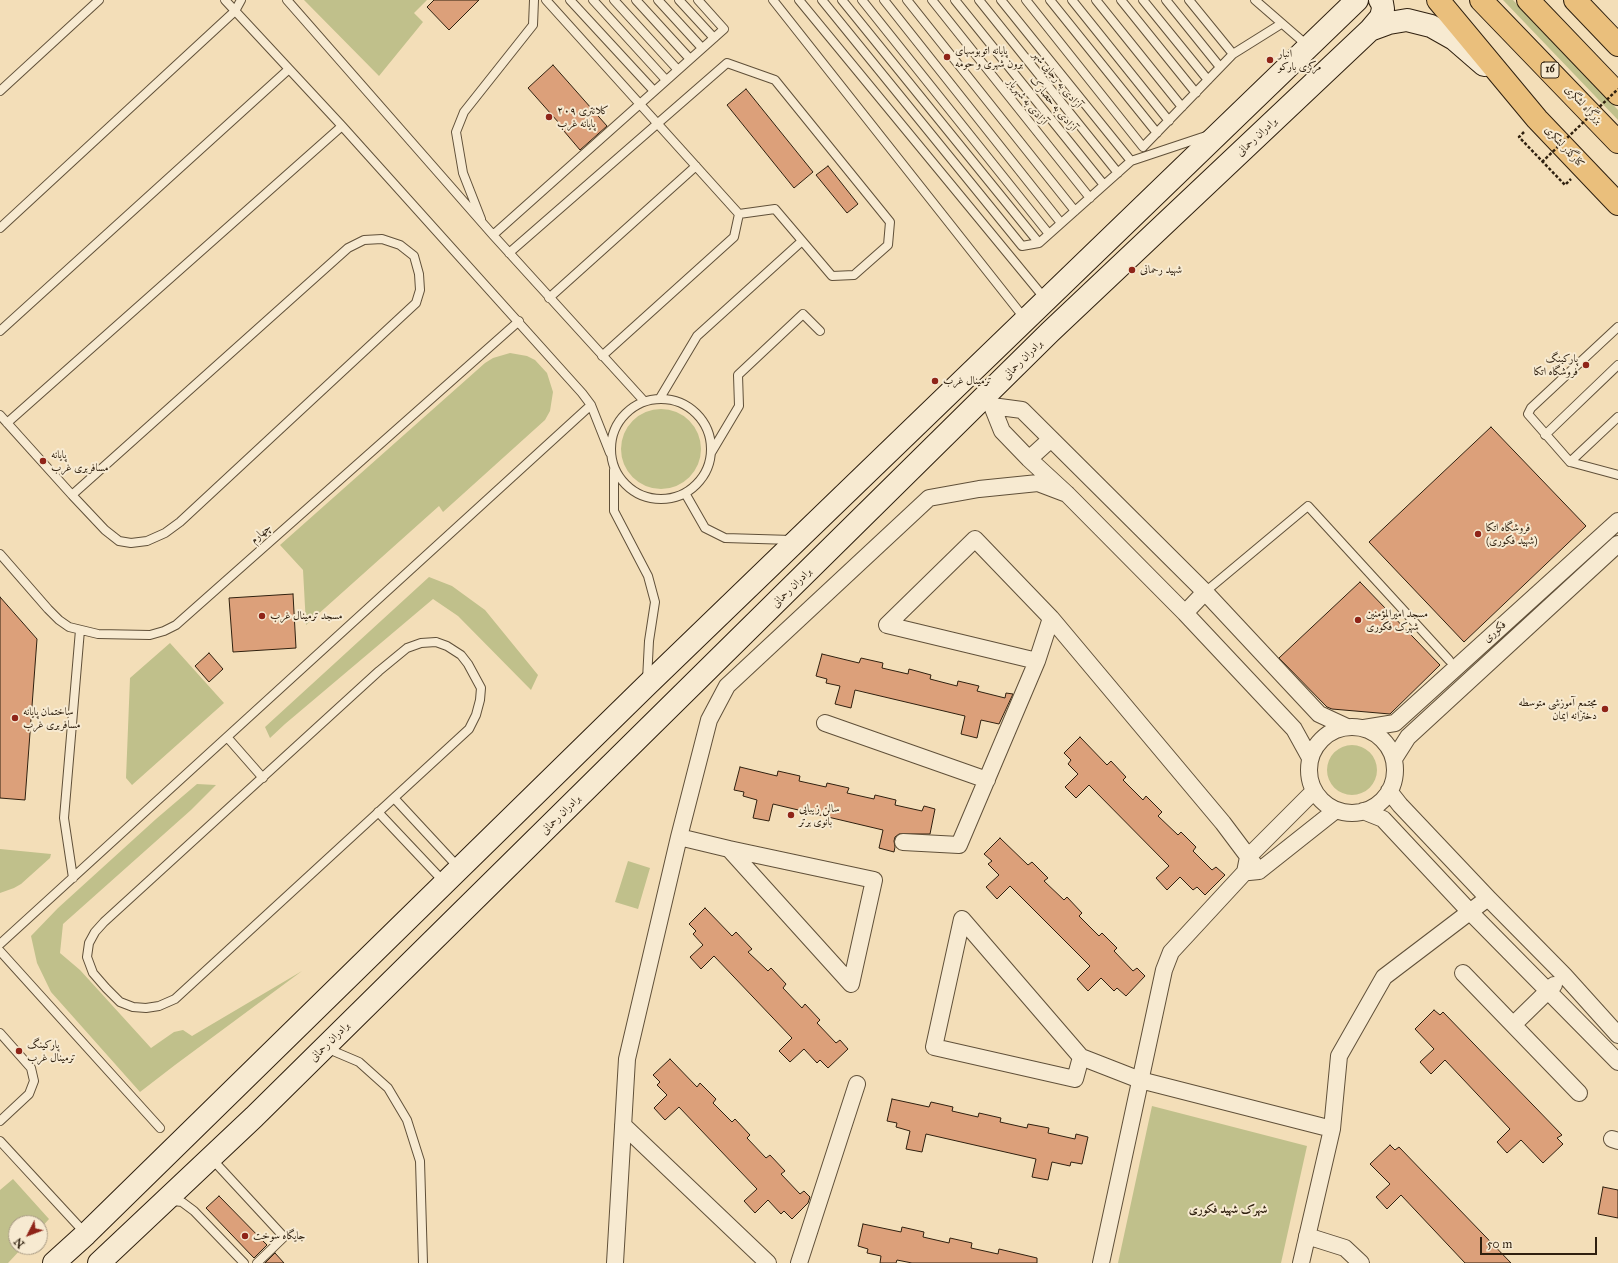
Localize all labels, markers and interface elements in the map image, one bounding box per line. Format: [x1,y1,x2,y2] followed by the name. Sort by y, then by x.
[955,44,1023,70] place label: پایانه اتوبوسهای برون شهری و حومه
[1278,47,1321,73] place label: انبار مرکزی بارکو
[1030,49,1084,111] street label: آزادی به رجایی شهر
[942,52,952,62] marker: پایانه اتوبوسهای برون شهری و حومه
[1265,55,1275,65] marker: انبار مرکزی بارکو
[1541,62,1559,78] road number: 16
[1027,74,1079,134] street label: آزادی به حصارک
[1004,76,1050,128] street label: آزادی به شهریار
[1561,83,1605,127] street label: بزرگراه لشگری
[557,104,609,130] place label: کلانتری ۲۰۹ پایانه غرب
[544,112,554,122] marker: کلانتری ۲۰۹ پایانه غرب
[1234,115,1280,159] street label: برادران رحمانی
[1541,123,1587,171] street label: کنارگذر لشکری
[1140,263,1182,277] place label: شهید رحمانی
[1127,265,1137,275] marker: شهید رحمانی
[1000,337,1046,383] street label: برادران رحمانی
[1534,352,1578,378] place label: پارکینگ فروشگاه اتکا
[1581,360,1591,370] marker: پارکینگ فروشگاه اتکا
[943,374,992,388] place label: ترمینال غرب
[930,376,940,386] marker: ترمینال غرب
[51,448,109,474] place label: پایانه مسافربری غرب
[38,456,48,466] marker: پایانه مسافربری غرب
[248,521,274,547] street label: چهارم
[1486,521,1538,547] place label: فروشگاه اتکا (شهید فکوری)
[1473,529,1483,539] marker: فروشگاه اتکا (شهید فکوری)
[769,565,815,611] street label: برادران رحمانی
[1366,607,1428,633] place label: مسجد امیرالمؤمنین شهرک فکوری
[270,609,342,623] place label: مسجد ترمینال غرب
[257,611,267,621] marker: مسجد ترمینال غرب
[1353,615,1363,625] marker: مسجد امیرالمؤمنین شهرک فکوری
[1481,618,1509,646] street label: فکوری
[1519,696,1597,722] place label: مجتمع آموزشی متوسطه دخترانه ایمان
[1600,704,1610,714] marker: مجتمع آموزشی متوسطه دخترانه ایمان
[23,705,81,731] place label: ساختمان پایانه مسافربری غرب
[10,713,20,723] marker: ساختمان پایانه مسافربری غرب
[538,792,584,838] street label: برادران رحمانی
[799,802,840,828] place label: سالن زیبایی بانوی برتر
[786,810,796,820] marker: سالن زیبایی بانوی برتر
[307,1019,353,1065] street label: برادران رحمانی
[27,1038,76,1064] place label: پارکینگ ترمینال غرب
[14,1046,24,1056] marker: پارکینگ ترمینال غرب
[1189,1203,1267,1217] district label: شهرک شهید فکوری
[8,1215,48,1255] north arrow
[253,1229,306,1243] place label: جایگاه سوخت
[1482,1229,1599,1255] scale bar
[240,1231,250,1241] marker: جایگاه سوخت
[11,1235,27,1251] text: N
[1487,1237,1512,1251] text: 50 m

